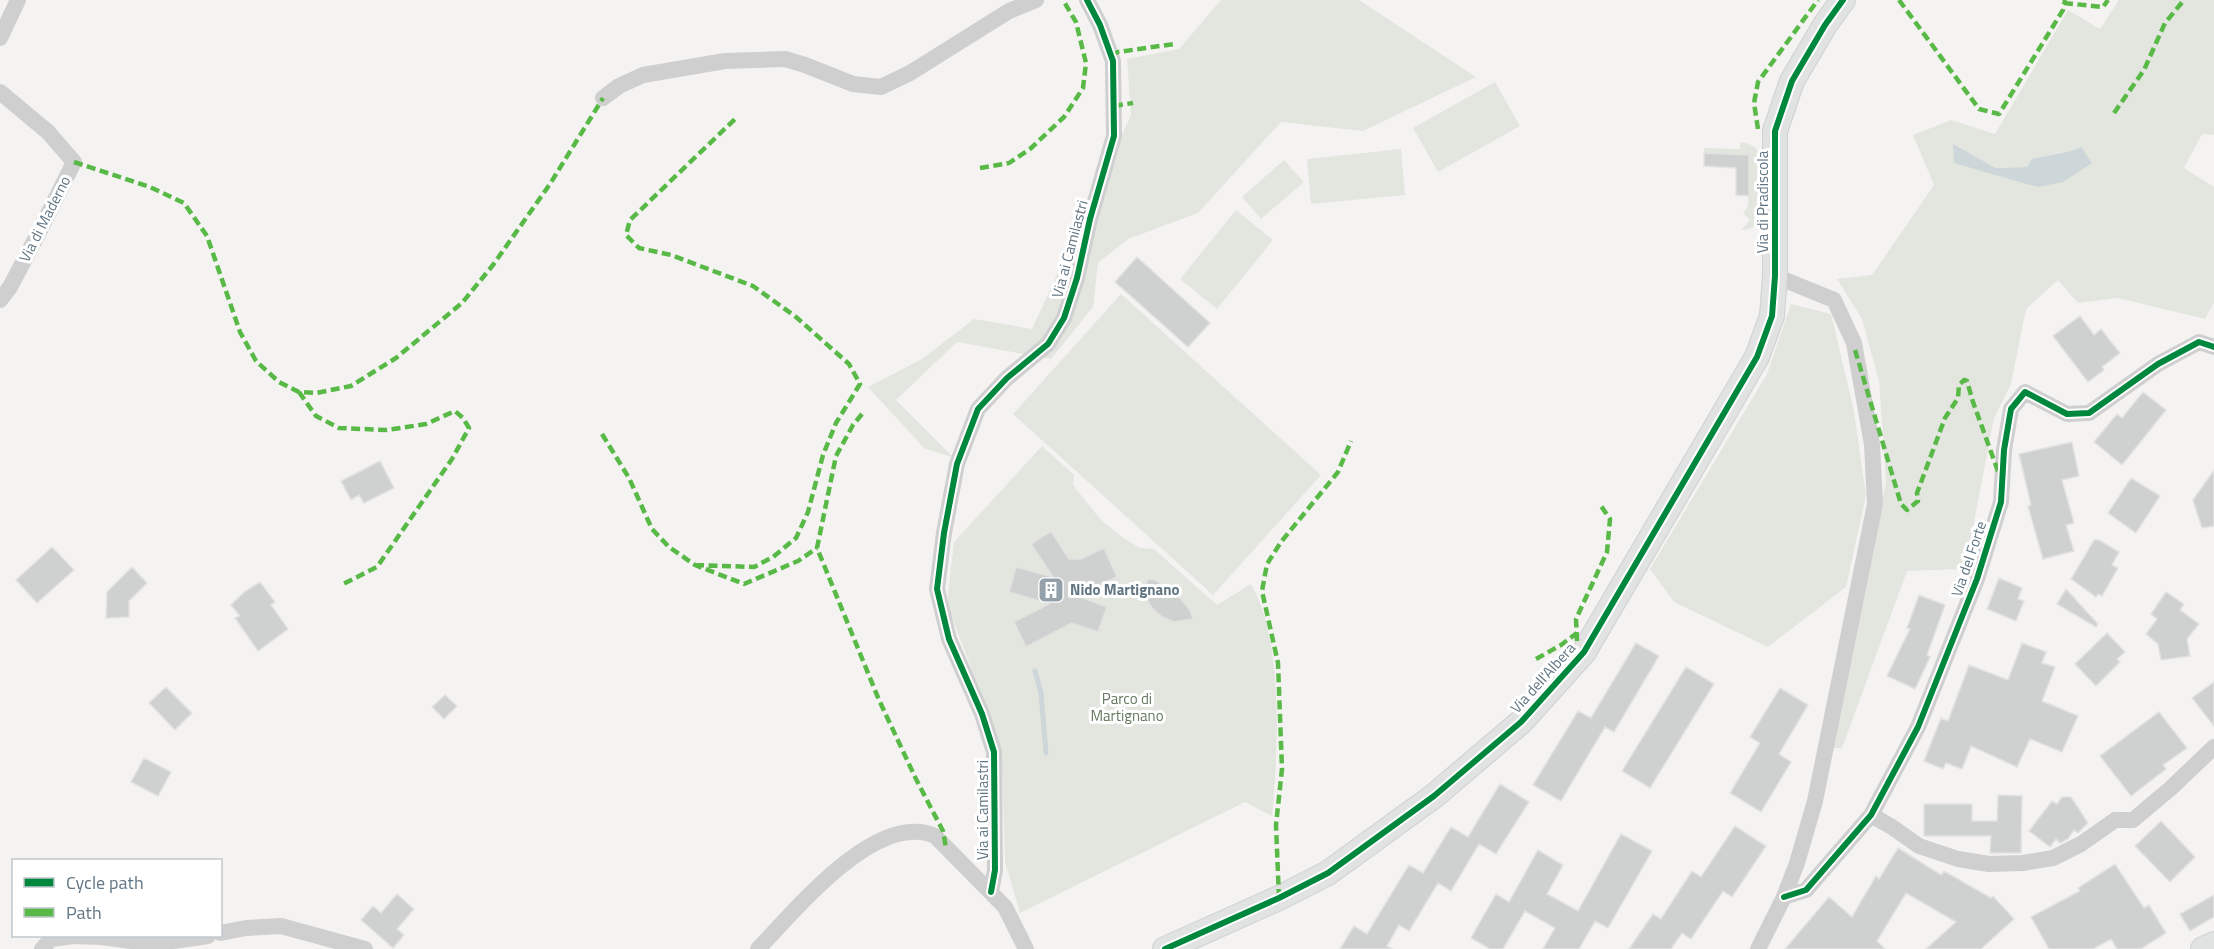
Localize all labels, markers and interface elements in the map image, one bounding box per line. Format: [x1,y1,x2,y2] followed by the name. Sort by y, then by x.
[1751,150,1774,253] street label: Via di Pradiscola
[13,172,76,266] street label: Via di Maderno
[1045,198,1094,300] street label: Via ai Camilastri
[1945,518,1992,600] street label: Via del Forte
[1036,575,1066,605] building icon: Nido Martignano
[1070,578,1179,601] place label: Nido Martignano
[1505,637,1581,718] street label: Via dell'Albera
[1090,687,1164,727] park label: Parco di Martignano
[971,760,994,860] street label: Via ai Camilastri
[12,859,222,937] legend
[66,869,144,896] text: Cycle path
[66,899,102,926] text: Path

